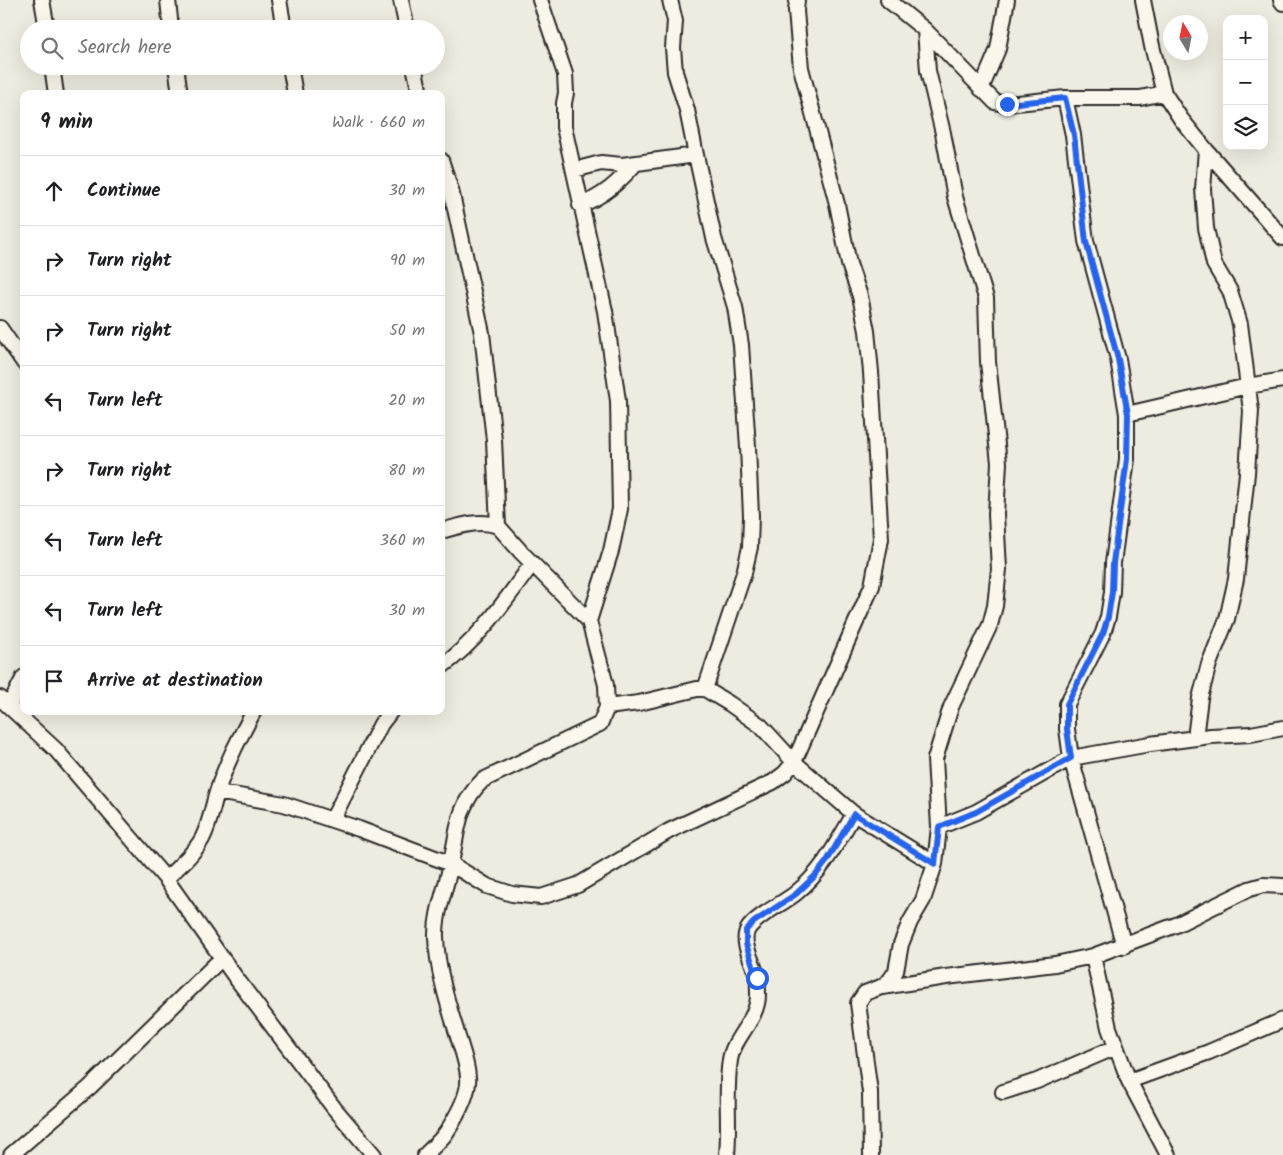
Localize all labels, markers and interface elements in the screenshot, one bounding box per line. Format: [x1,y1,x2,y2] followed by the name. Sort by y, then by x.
[1163,15,1208,60] north arrow
[1223,15,1268,150] map controls
[1223,15,1268,60] button: +
[20,20,445,75] search box
[78,33,172,63] text: Search here
[38,34,66,62] icon: search
[1223,60,1268,105] button: −
[996,93,1019,116] route end
[1223,105,1268,150] button: layers
[40,106,93,139] text: 9 min
[332,110,425,135] text: Walk · 660 m
[87,176,160,206] text: Continue
[40,177,68,205] icon: ahead
[389,178,425,203] text: 30 m
[87,246,172,276] text: Turn right
[40,247,68,275] icon: right
[390,248,425,273] text: 90 m
[87,316,172,346] text: Turn right
[40,317,68,345] icon: right
[389,318,425,343] text: 50 m
[87,386,162,416] text: Turn left
[40,387,68,415] icon: left
[389,388,425,413] text: 20 m
[87,456,172,486] text: Turn right
[40,457,68,485] icon: right
[388,458,425,483] text: 80 m
[87,526,162,556] text: Turn left
[40,527,68,555] icon: left
[380,528,425,553] text: 360 m
[87,596,162,626] text: Turn left
[40,597,68,625] icon: left
[389,598,425,623] text: 30 m
[87,666,263,696] text: Arrive at destination
[40,667,68,695] icon: arrive
[746,967,769,990] route start

